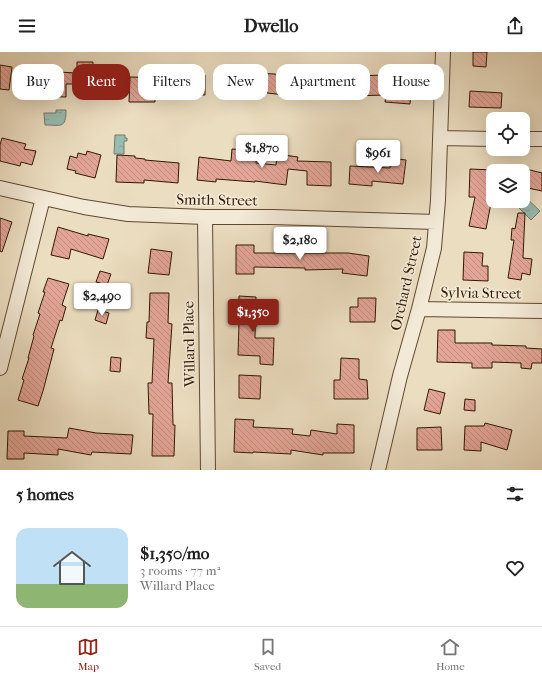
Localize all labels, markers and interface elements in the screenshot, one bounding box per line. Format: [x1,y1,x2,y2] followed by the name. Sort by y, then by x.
[16,15,38,37] icon: menu
[504,15,526,37] icon: share
[244,16,298,37] text: Dwello
[12,64,64,100] chip: Buy
[72,64,130,100] chip: Rent
[138,64,205,100] chip: Filters
[213,64,268,100] chip: New
[276,64,370,100] chip: Apartment
[378,64,444,100] chip: House
[486,112,530,208] map controls
[486,112,530,156] button: locate
[229,135,295,169] pin: $1,870
[245,140,279,155] text: $1,870
[354,140,402,174] pin: $961
[365,145,391,160] text: $961
[486,164,530,208] button: layers
[176,190,258,210] street label: Smith Street
[267,227,333,261] pin: $2,180
[283,232,317,247] text: $2,180
[386,233,426,332] street label: Orchard Street
[69,283,135,317] pin: $2,490
[440,283,522,303] street label: Sylvia Street
[83,288,121,303] text: $2,490
[220,299,286,333] pin: $1,350
[179,300,199,388] street label: Willard Place
[237,304,269,319] text: $1,350
[504,483,526,505] icon: filters
[16,484,74,504] text: 5 homes
[140,543,209,563] text: $1,350/mo
[48,544,96,592] icon: home
[504,557,526,579] icon: heart
[140,563,220,578] text: 3 rooms · 77 m²
[140,578,215,593] text: Willard Place
[77,636,99,673] tab: Map
[254,636,281,673] tab: Saved
[436,636,465,673] tab: Home

